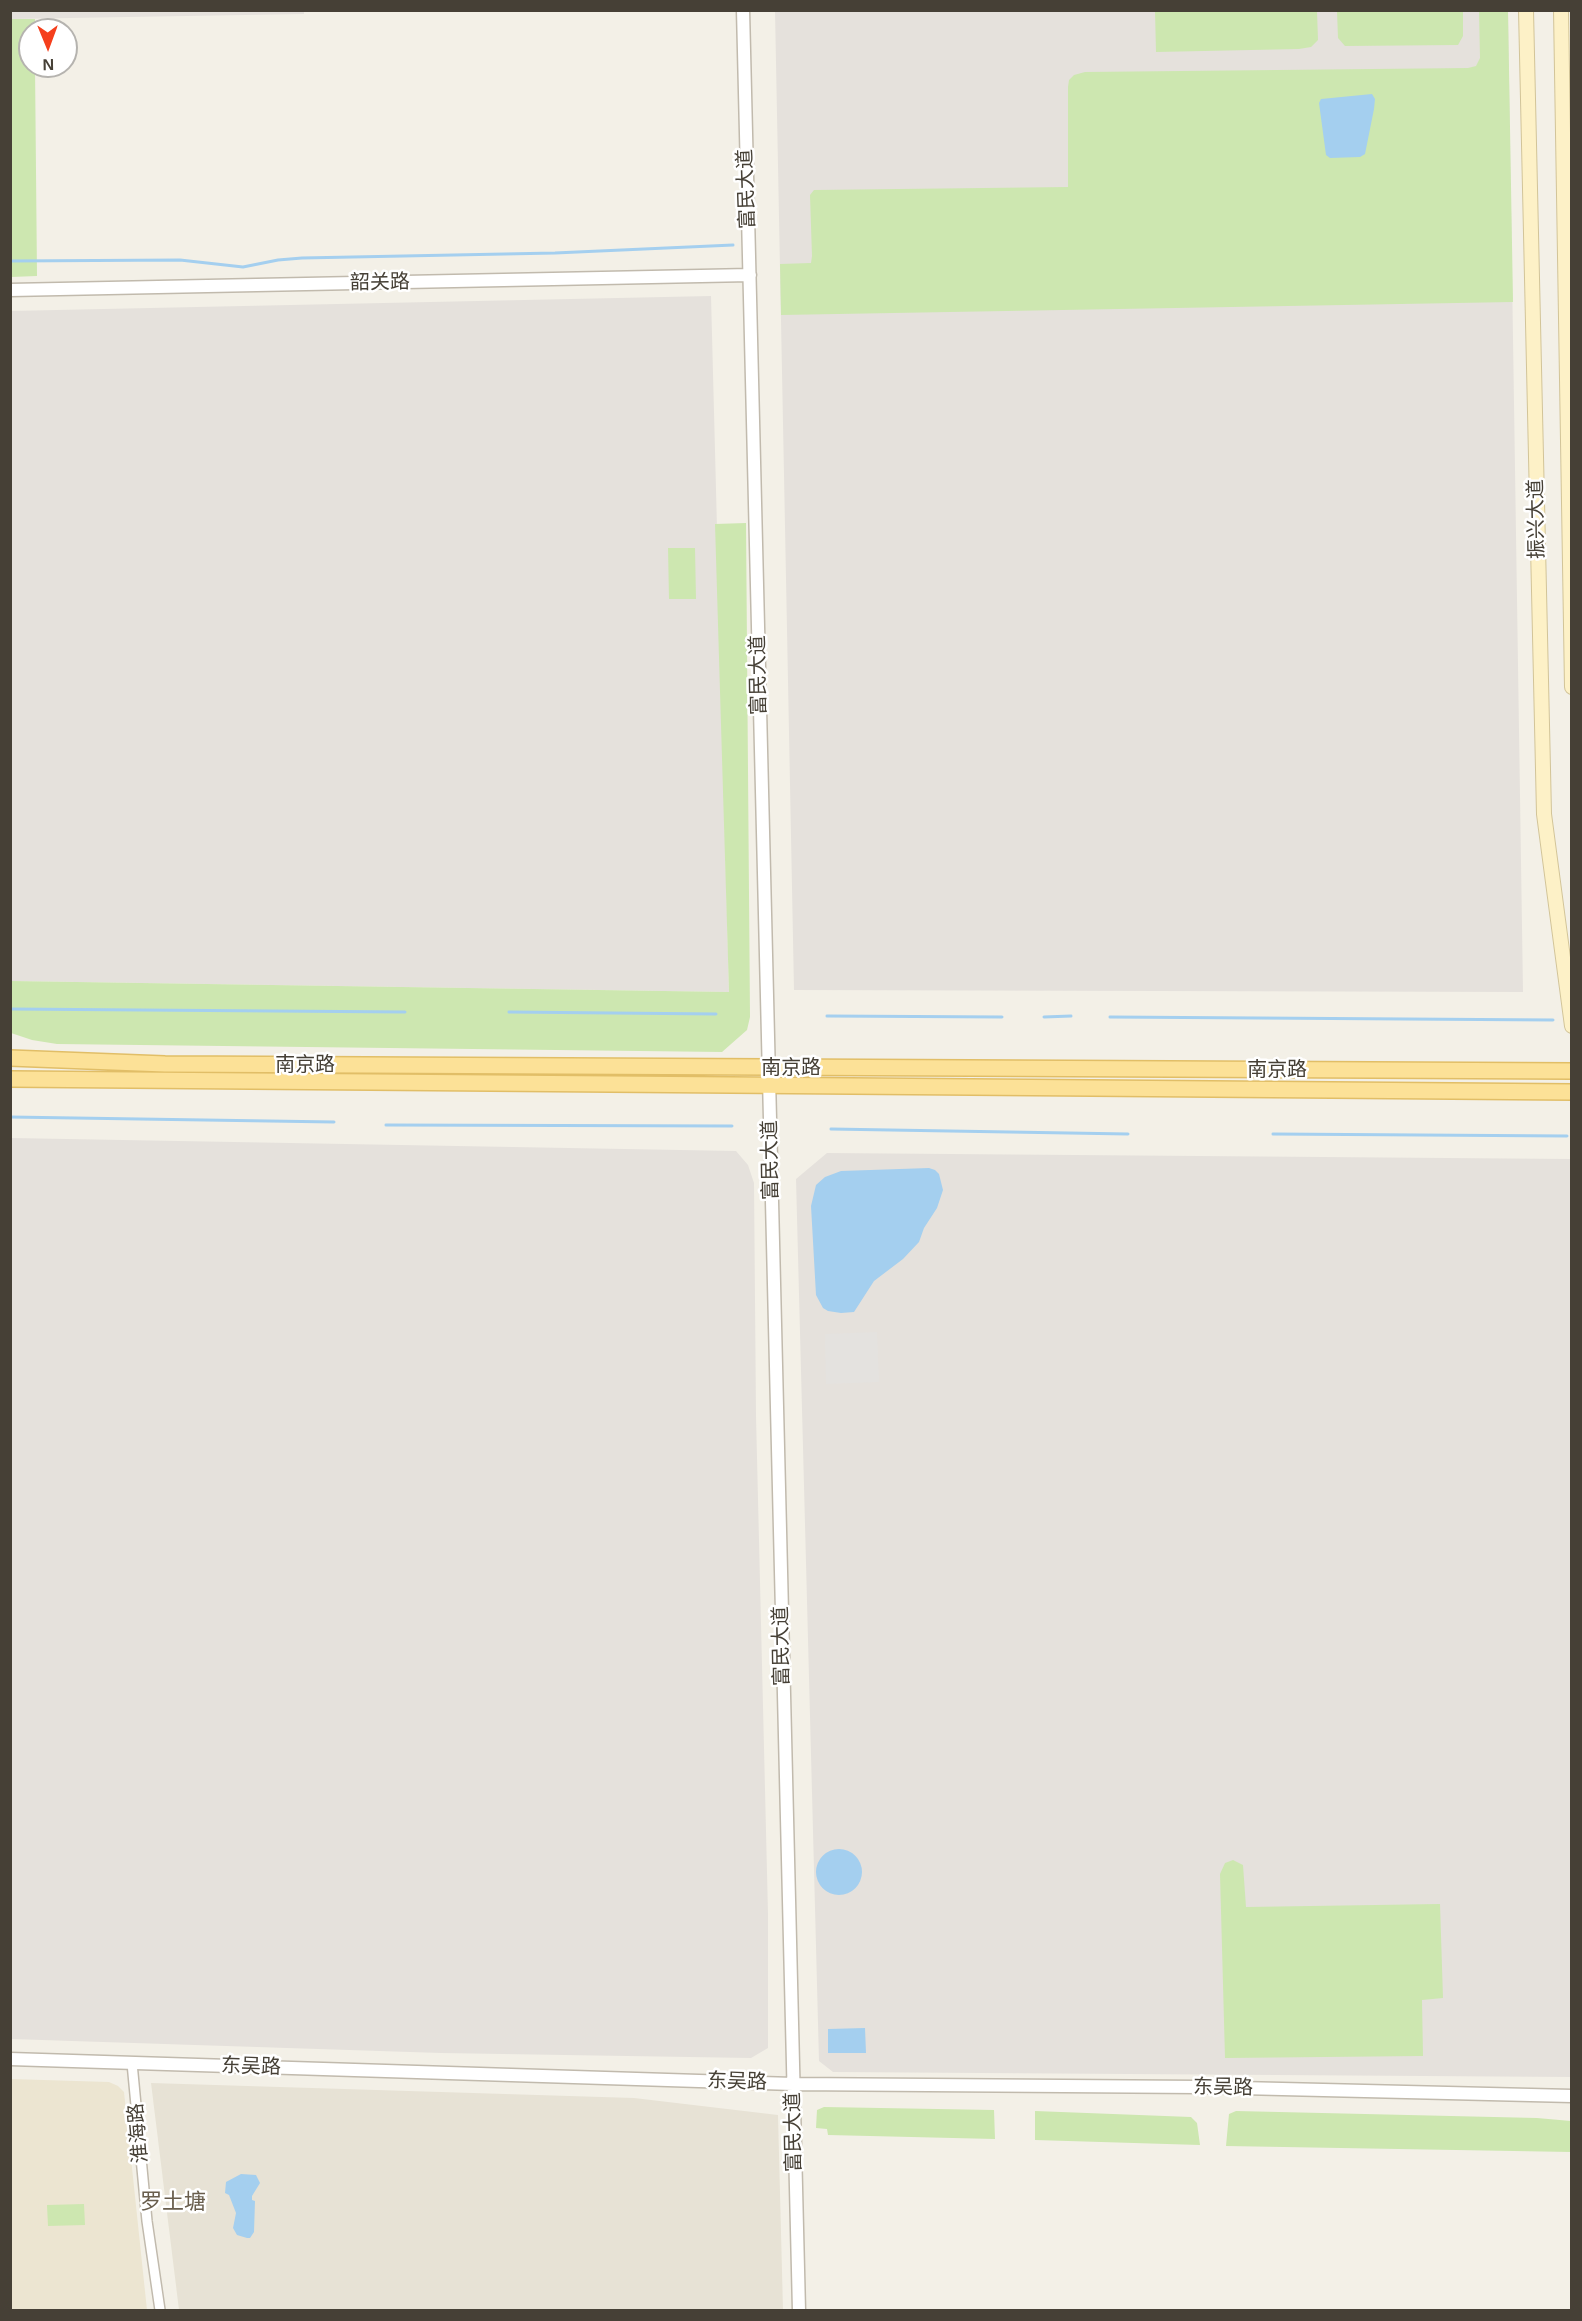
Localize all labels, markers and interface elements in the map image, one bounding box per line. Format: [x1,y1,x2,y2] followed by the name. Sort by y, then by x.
[18,18,78,78] north arrow
[42,56,54,73] text: N
[734,149,760,229] street label: 富民大道
[350,270,410,296] street label: 韶关路
[1524,479,1550,559] street label: 振兴大道
[746,635,772,715] street label: 富民大道
[275,1053,335,1077] street label: 南京路
[761,1056,821,1080] street label: 南京路
[1247,1058,1307,1082] street label: 南京路
[758,1120,784,1200] street label: 富民大道
[769,1606,795,1686] street label: 富民大道
[221,2054,281,2080] street label: 东吴路
[707,2069,767,2095] street label: 东吴路
[1193,2075,1253,2101] street label: 东吴路
[781,2092,807,2172] street label: 富民大道
[124,2102,154,2164] street label: 淮海路
[140,2190,206,2216] district label: 罗土塘

